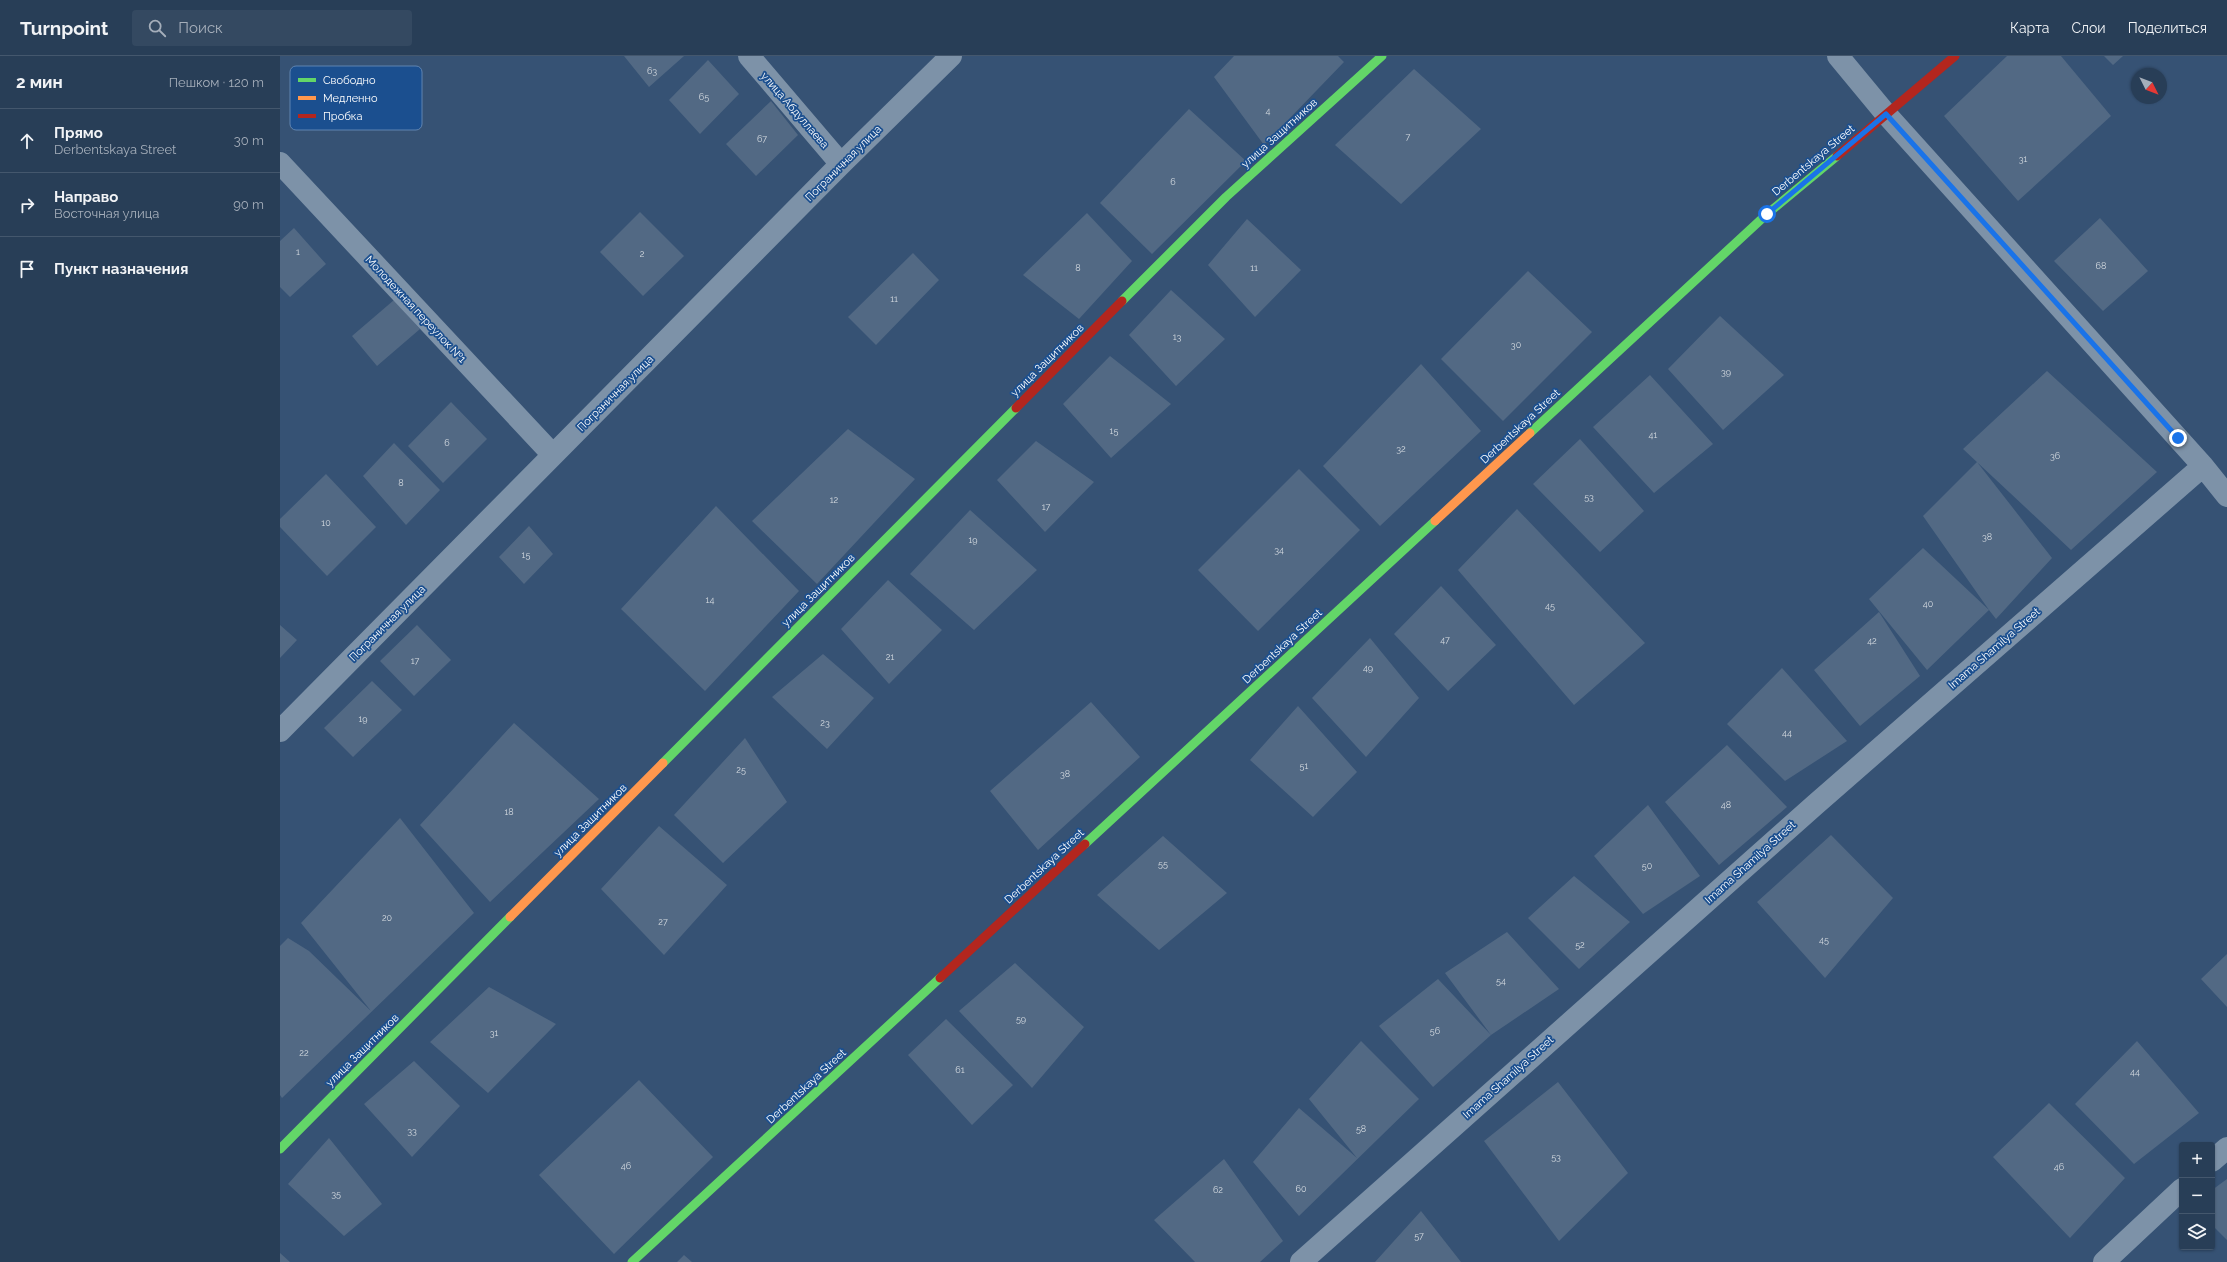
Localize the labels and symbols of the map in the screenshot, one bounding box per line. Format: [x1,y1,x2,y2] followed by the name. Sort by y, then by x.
[290,66,422,130] legend
[647,66,657,76] house number: 63
[2131,68,2167,104] north arrow
[758,70,831,151] street label: улица Абдуллаева
[323,74,376,87] text: Свободно
[323,92,378,105] text: Медленно
[699,92,709,102] house number: 65
[1239,96,1320,171] street label: улица Защитников
[1266,106,1271,116] house number: 4
[323,110,363,123] text: Пробка
[1769,122,1857,199] street label: Derbentskaya Street
[803,123,884,204] street label: Пограничная улица
[1406,132,1411,142] house number: 7
[757,134,767,144] house number: 67
[2019,154,2027,164] house number: 31
[1170,177,1176,187] house number: 6
[1758,205,1776,223] route start
[296,247,300,257] house number: 1
[640,249,645,259] house number: 2
[363,253,469,366] street label: Молодежная переулок №1
[2096,261,2106,271] house number: 68
[1075,263,1081,273] house number: 8
[1250,263,1258,273] house number: 11
[890,294,898,304] house number: 11
[1008,321,1087,399] street label: улица Защитников
[1173,332,1182,342] house number: 13
[1511,340,1522,350] house number: 30
[575,353,656,434] street label: Пограничная улица
[1721,367,1731,377] house number: 39
[1478,386,1563,466] street label: Derbentskaya Street
[1110,426,1118,436] house number: 15
[2169,429,2187,447] route end
[1649,430,1658,440] house number: 41
[444,438,450,448] house number: 6
[1396,444,1406,454] house number: 32
[2050,451,2061,461] house number: 36
[398,478,404,488] house number: 8
[1584,492,1594,502] house number: 53
[830,495,839,505] house number: 12
[1042,502,1050,512] house number: 17
[321,518,331,528] house number: 10
[1982,532,1992,542] house number: 38
[968,535,978,545] house number: 19
[1274,545,1284,555] house number: 34
[522,550,530,560] house number: 15
[779,551,858,629] street label: улица Защитников
[347,583,428,664] street label: Пограничная улица
[706,595,714,605] house number: 14
[1923,599,1934,609] house number: 40
[1545,601,1555,611] house number: 45
[1946,605,2043,692] street label: Imama Shamilya Street
[1240,606,1325,686] street label: Derbentskaya Street
[1440,635,1450,645] house number: 47
[1867,636,1877,646] house number: 42
[886,652,894,662] house number: 21
[411,656,419,666] house number: 17
[1363,663,1373,673] house number: 49
[358,714,368,724] house number: 19
[820,718,830,728] house number: 23
[1782,728,1792,738] house number: 44
[1300,761,1309,771] house number: 51
[736,765,746,775] house number: 25
[1060,769,1070,779] house number: 38
[551,781,630,859] street label: улица Защитников
[1721,800,1731,810] house number: 48
[504,807,514,817] house number: 18
[1702,818,1798,906] street label: Imama Shamilya Street
[1002,826,1087,906] street label: Derbentskaya Street
[1158,859,1168,869] house number: 55
[1642,861,1653,871] house number: 50
[382,913,393,923] house number: 20
[658,917,668,927] house number: 27
[1819,935,1829,945] house number: 45
[1575,940,1585,950] house number: 52
[1496,976,1506,986] house number: 54
[323,1011,402,1089] street label: улица Защитников
[1016,1014,1026,1024] house number: 59
[1430,1026,1441,1036] house number: 56
[490,1028,498,1038] house number: 31
[1460,1033,1556,1121] street label: Imama Shamilya Street
[764,1046,849,1126] street label: Derbentskaya Street
[299,1048,309,1058] house number: 22
[955,1065,965,1075] house number: 61
[2130,1067,2140,1077] house number: 44
[1356,1124,1366,1134] house number: 58
[407,1126,417,1136] house number: 33
[1551,1152,1561,1162] house number: 53
[621,1161,632,1171] house number: 46
[2054,1162,2065,1172] house number: 46
[1296,1184,1307,1194] house number: 60
[1213,1185,1223,1195] house number: 62
[331,1189,341,1199] house number: 35
[1414,1231,1424,1241] house number: 57

